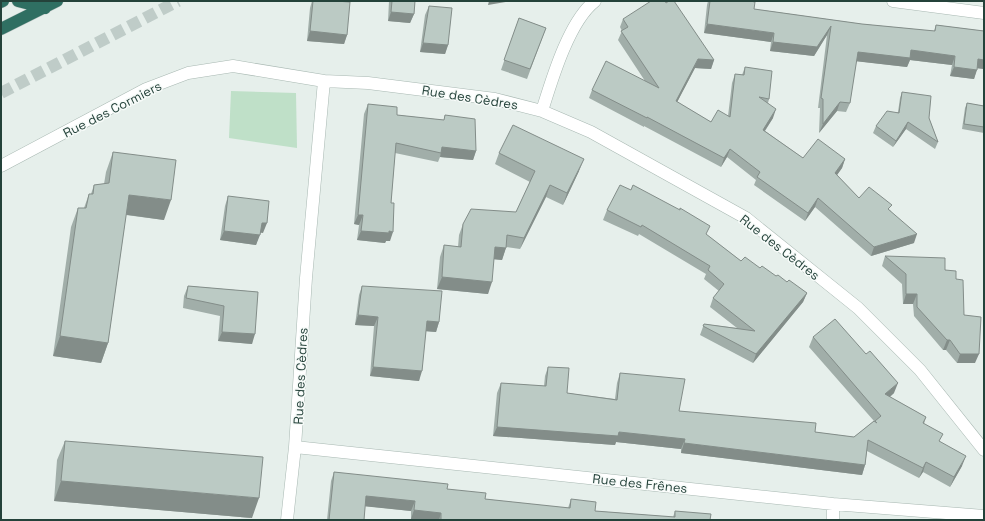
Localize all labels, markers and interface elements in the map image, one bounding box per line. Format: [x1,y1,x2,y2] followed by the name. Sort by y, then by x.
[60,77,165,142] street label: Rue des Cormiers
[421,82,519,114] street label: Rue des Cèdres
[736,211,823,284] street label: Rue des Cèdres
[289,327,312,425] street label: Rue des Cèdres
[592,470,688,497] street label: Rue des Frênes

